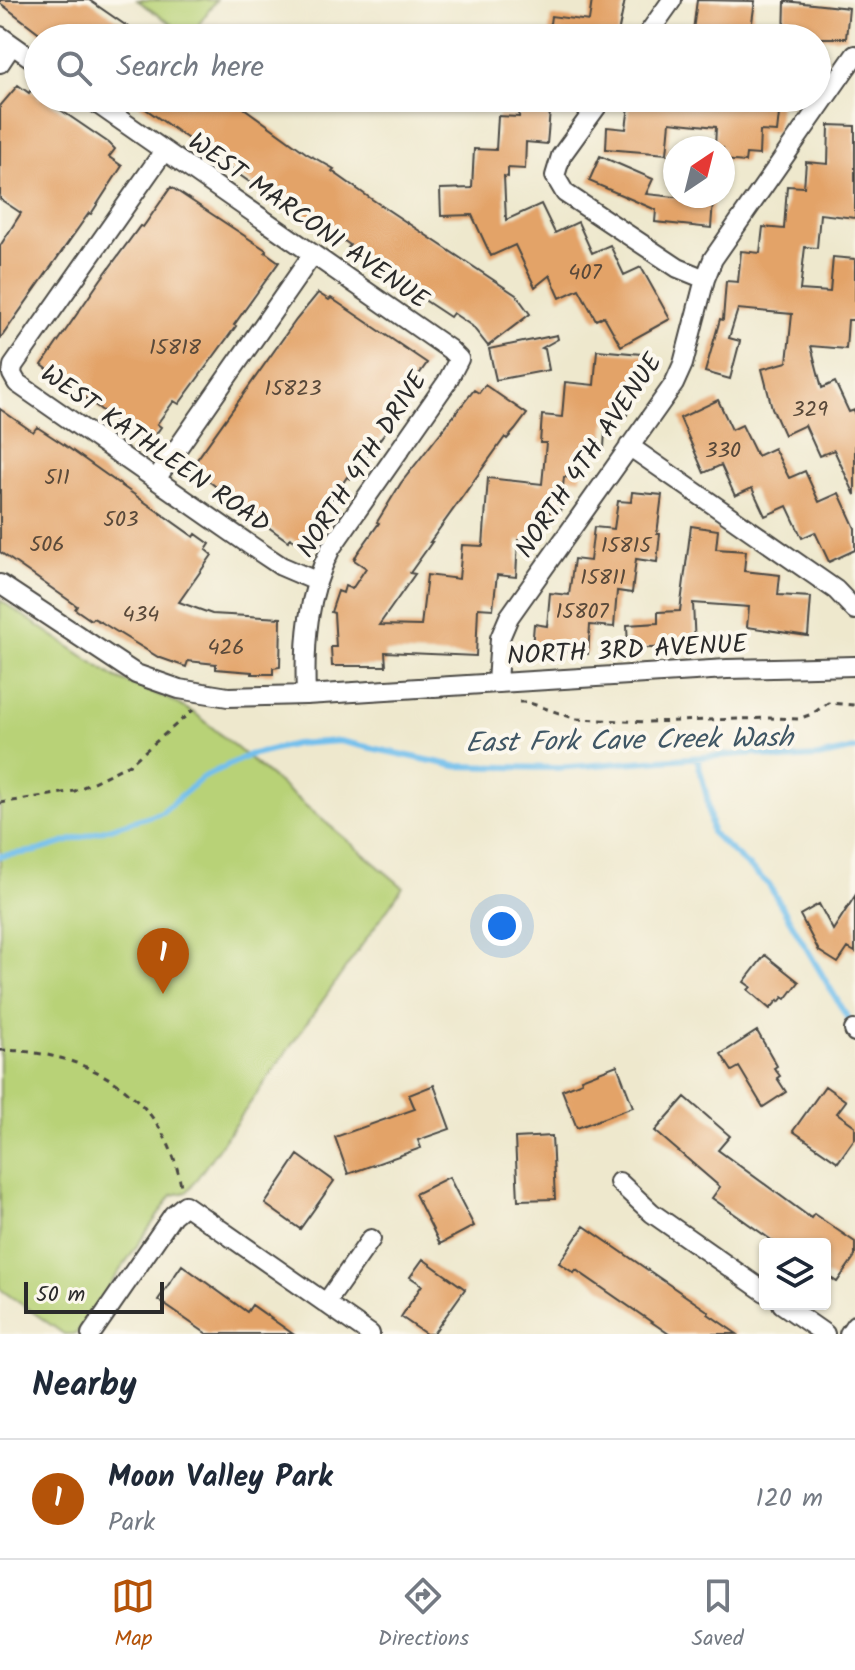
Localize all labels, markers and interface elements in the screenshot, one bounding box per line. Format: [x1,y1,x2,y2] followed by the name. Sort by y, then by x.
[24,24,831,112] search box
[116,44,264,92] text: Search here
[52,46,96,90] icon: search
[179,122,438,321] street label: WEST MARCONI AVENUE
[663,136,735,208] north arrow
[568,256,602,291] house number: 407
[149,331,202,366] house number: 15818
[505,344,675,567] street label: NORTH 4TH AVENUE
[31,354,279,545] street label: WEST KATHLEEN ROAD
[286,363,439,567] street label: NORTH 4TH DRIVE
[264,372,322,407] house number: 15823
[792,393,828,428] house number: 329
[705,434,741,469] house number: 330
[44,461,70,496] house number: 511
[103,503,139,538] house number: 503
[29,528,65,563] house number: 506
[601,529,653,564] house number: 15815
[580,561,626,596] house number: 15811
[555,595,609,630] house number: 15807
[123,598,159,633] house number: 434
[506,624,749,678] street label: NORTH 3RD AVENUE
[207,631,245,666] house number: 426
[465,716,795,767] water label: East Fork Cave Creek Wash
[482,906,522,946] your location
[137,928,189,994] pin: 1
[759,1238,831,1310] map controls
[759,1238,831,1310] button: layers
[24,1278,164,1314] scale bar
[36,1278,85,1313] text: 50 m
[32,1359,137,1413] text: Nearby
[108,1454,333,1502] text: Moon Valley Park
[54,1478,62,1520] text: 1
[756,1478,823,1520] text: 120 m
[108,1502,155,1544] text: Park
[111,1574,155,1657] tab: Map
[378,1574,469,1657] tab: Directions
[692,1574,744,1657] tab: Saved

